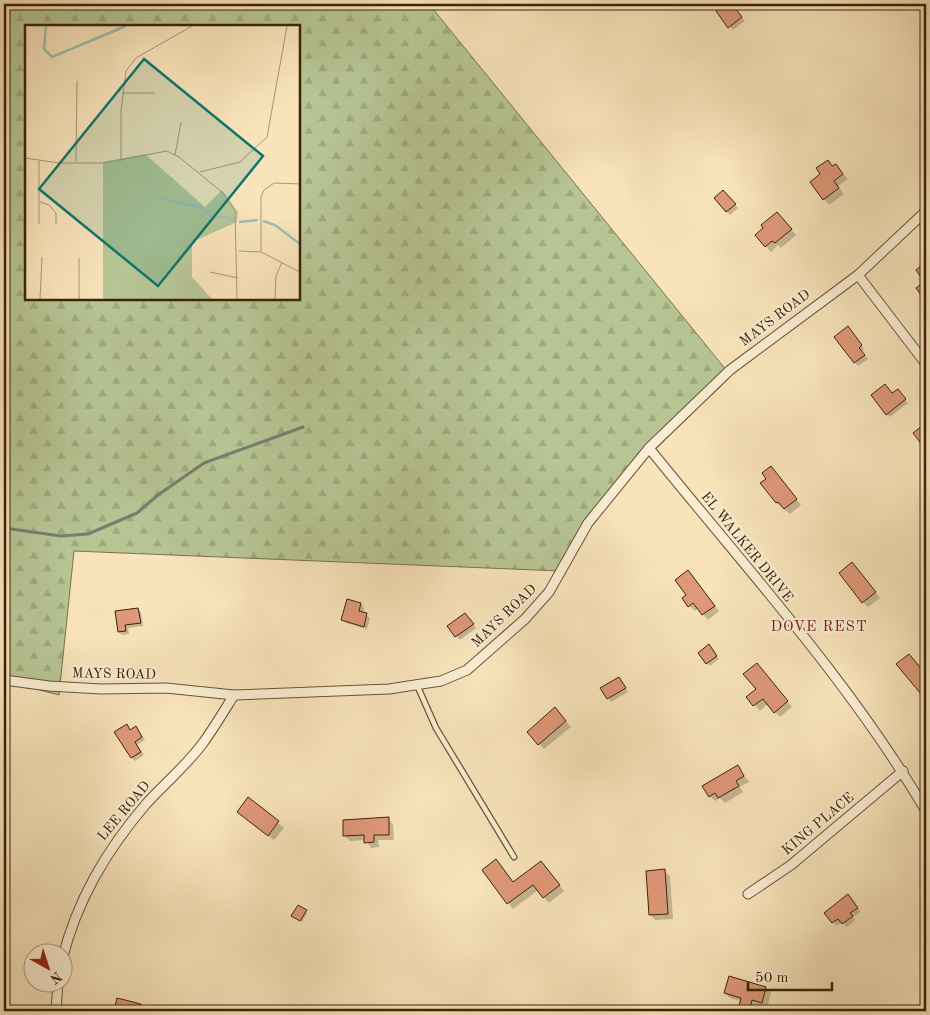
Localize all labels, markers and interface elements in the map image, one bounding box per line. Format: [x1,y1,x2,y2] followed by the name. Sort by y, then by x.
[25,25,300,300] inset map
[737,287,813,349] street label: MAYS ROAD
[698,489,796,605] street label: EL WALKER DRIVE
[469,582,539,650] street label: MAYS ROAD
[770,620,868,635] district label: DOVE REST
[72,666,156,682] street label: MAYS ROAD
[95,778,153,844] street label: LEE ROAD
[779,790,857,858] street label: KING PLACE
[22,942,72,992] north arrow
[748,960,831,992] scale bar
[47,969,64,986] text: N
[755,971,789,986] text: 50 m

